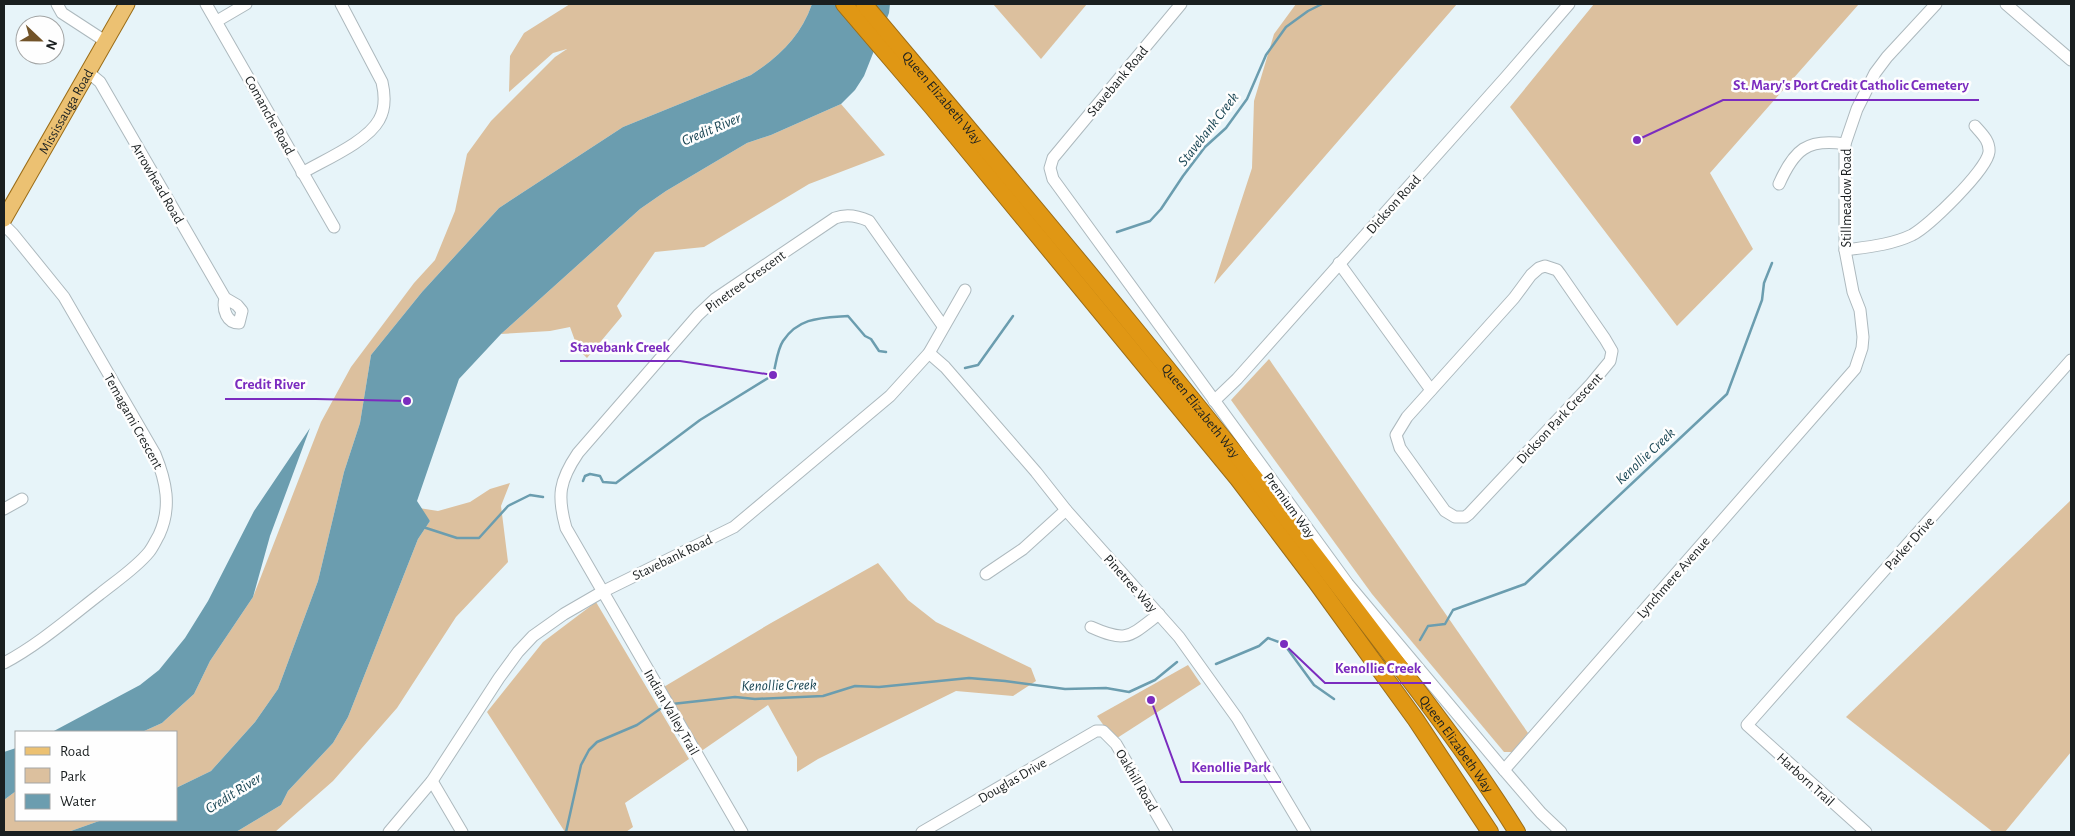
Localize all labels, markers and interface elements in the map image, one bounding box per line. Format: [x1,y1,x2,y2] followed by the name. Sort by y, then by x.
[15,15,65,65] north arrow
[43,37,59,52] text: N
[1084,44,1151,119] street label: Stavebank Road
[899,49,984,147] street label: Queen Elizabeth Way
[37,67,96,157] street label: Mississauga Road
[1723,70,1979,100] callout: St. Mary's Port Credit Catholic Cemetery
[242,74,297,157] street label: Comanche Road
[1733,78,1969,93] text: St. Mary's Port Credit Catholic Cemetery
[1175,90,1242,169] water label: Stavebank Creek
[680,110,744,149] water label: Credit River
[128,141,186,226] street label: Arrowhead Road
[1840,148,1854,248] street label: Stillmeadow Road
[1364,173,1424,237] street label: Dickson Road
[703,248,789,315] street label: Pinetree Crescent
[560,331,680,361] callout: Stavebank Creek
[570,340,671,355] text: Stavebank Creek
[1158,361,1242,461] street label: Queen Elizabeth Way
[225,369,316,399] callout: Credit River
[1514,370,1606,467] street label: Dickson Park Crescent
[101,371,165,472] street label: Temagami Crescent
[235,377,306,392] text: Credit River
[1613,425,1678,487] water label: Kenollie Creek
[1261,470,1318,541] street label: Premium Way
[1882,514,1937,573] street label: Parker Drive
[630,533,715,583] street label: Stavebank Road
[1635,534,1713,621] street label: Lynchmere Avenue
[1101,552,1160,615] street label: Pinetree Way
[1325,653,1431,683] callout: Kenollie Creek
[1335,661,1422,676] text: Kenollie Creek
[641,667,701,758] street label: Indian Valley Trail
[741,677,817,694] water label: Kenollie Creek
[1416,693,1495,795] street label: Queen Elizabeth Way
[15,731,178,821] legend
[60,744,90,759] text: Road
[1113,747,1160,814] street label: Oakhill Road
[1774,751,1837,809] street label: Harborn Trail
[1181,752,1281,782] callout: Kenollie Park
[976,756,1049,806] street label: Douglas Drive
[1191,760,1271,775] text: Kenollie Park
[60,769,86,784] text: Park
[203,770,265,816] water label: Credit River
[60,794,96,809] text: Water

